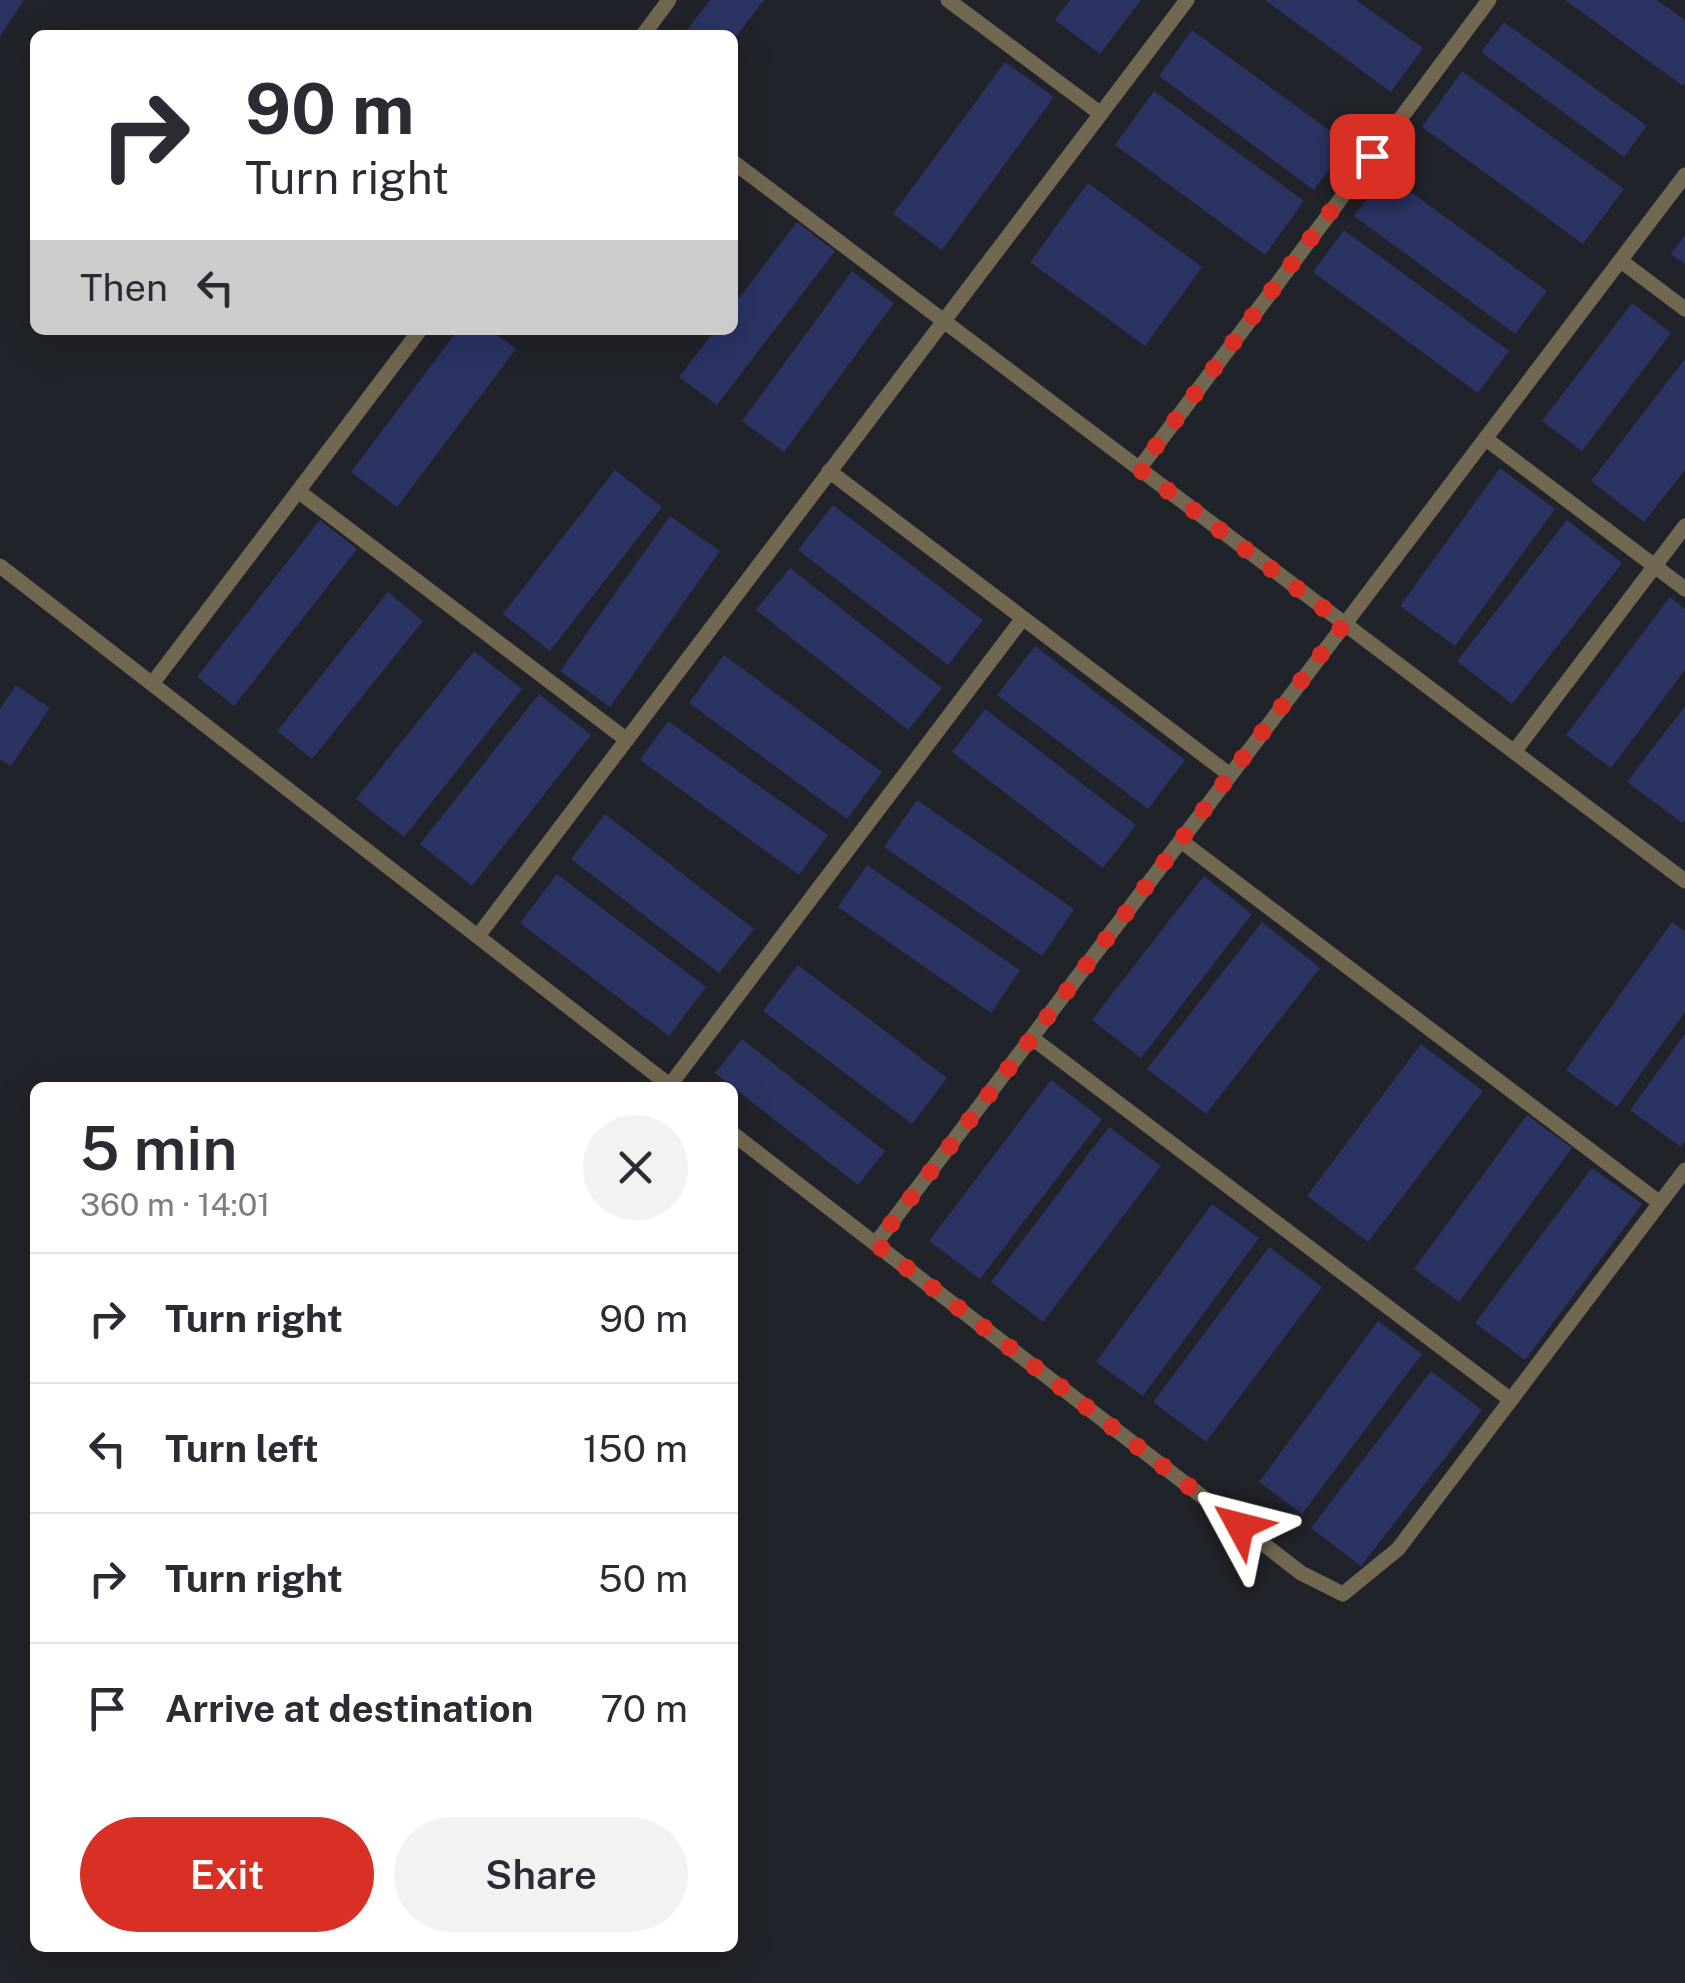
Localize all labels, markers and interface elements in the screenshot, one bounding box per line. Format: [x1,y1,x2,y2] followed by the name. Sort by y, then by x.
[245,67,415,150] text: 90 m
[80,70,210,200] icon: right
[1330,114,1415,199] pin
[1345,129,1400,184] icon: arrive
[245,151,449,204] text: Turn right
[188,260,243,315] icon: left
[80,265,168,310] text: Then
[80,1113,237,1184] text: 5 min
[583,1115,688,1220] button: close
[80,1186,270,1223] text: 360 m · 14:01
[80,1291,135,1346] icon: right
[165,1296,343,1341] text: Turn right
[599,1296,688,1341] text: 90 m
[80,1421,135,1476] icon: left
[165,1426,319,1471] text: Turn left
[583,1426,688,1471] text: 150 m
[1188,1474,1292,1578] position arrow
[80,1551,135,1606] icon: right
[165,1556,343,1601] text: Turn right
[598,1556,688,1601] text: 50 m
[80,1681,135,1736] icon: arrive
[165,1686,533,1731] text: Arrive at destination
[601,1686,688,1731] text: 70 m
[80,1817,374,1932] button: Exit
[394,1817,688,1932] button: Share

